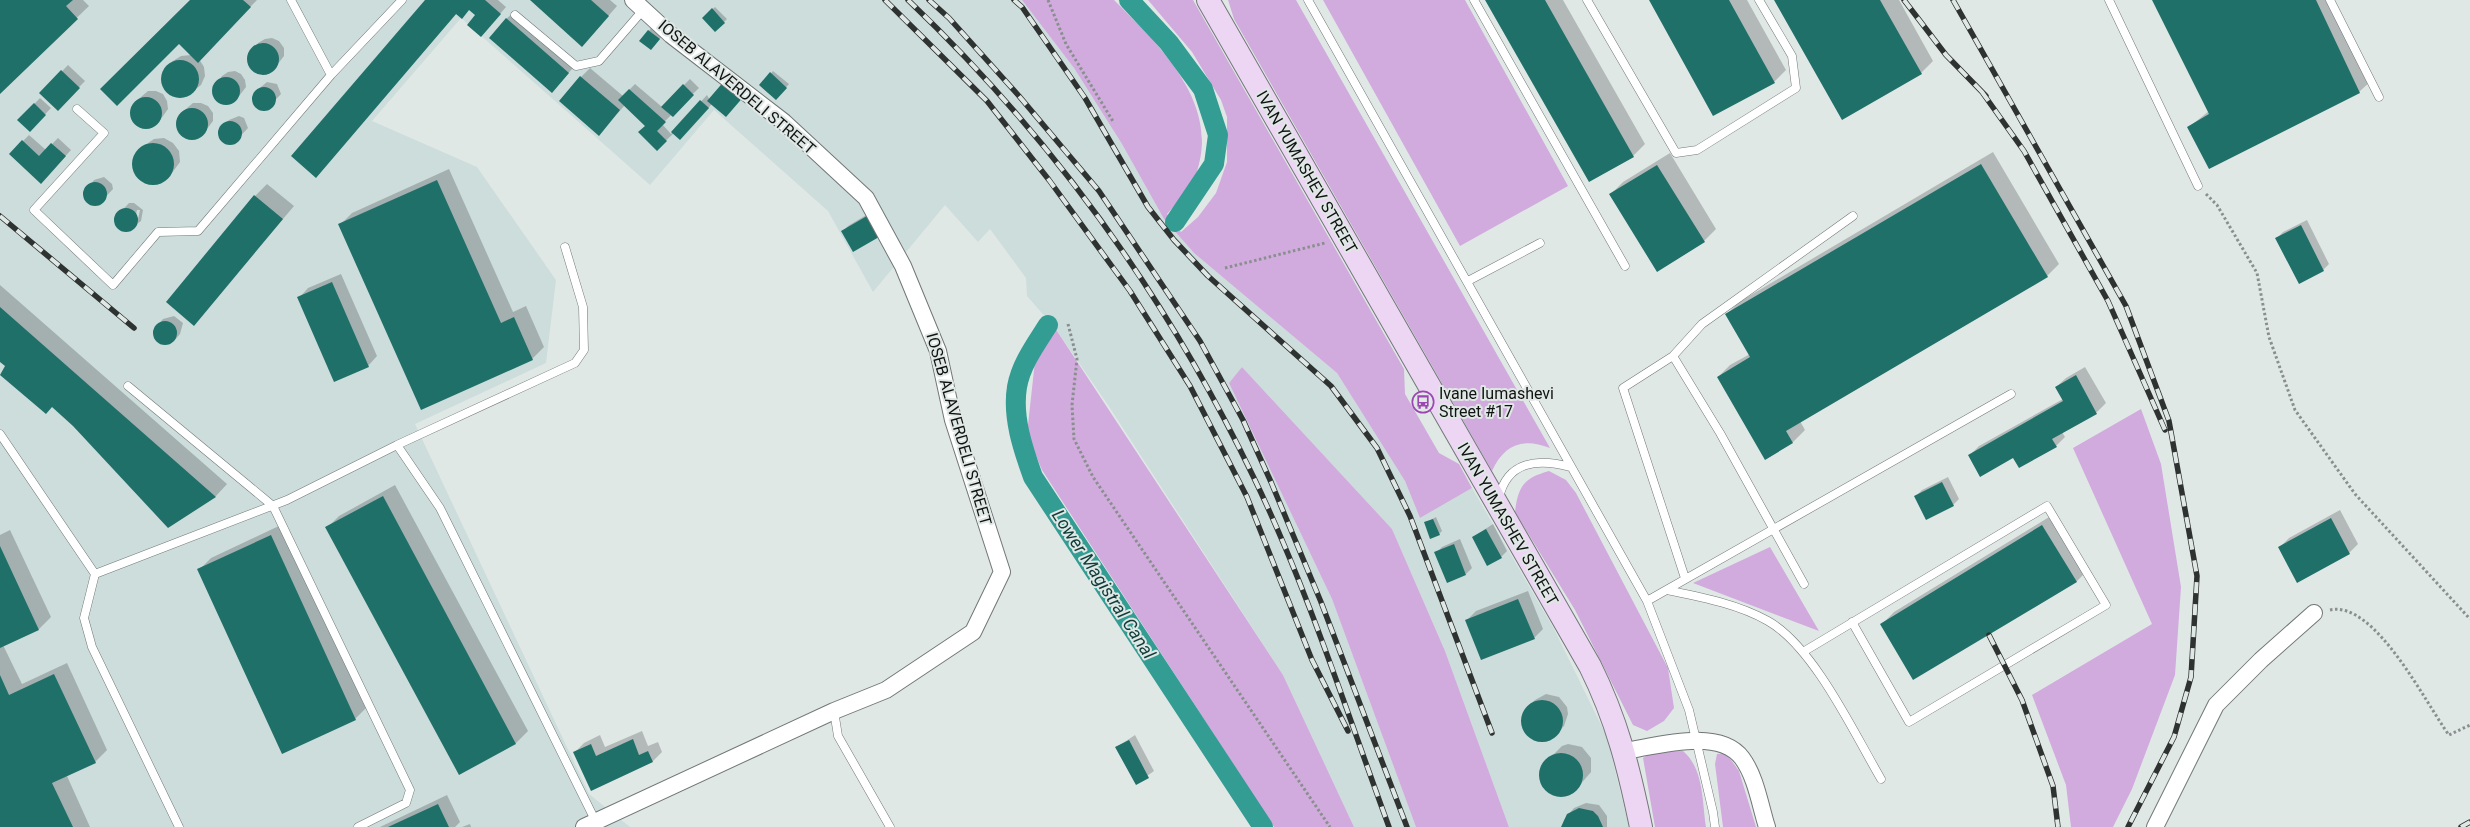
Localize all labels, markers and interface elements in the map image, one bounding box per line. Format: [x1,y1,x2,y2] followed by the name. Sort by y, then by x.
[655,16,820,159] street label: IOSEB ALAVERDELI STREET
[1253,87,1362,257] street label: IVAN YUMASHEV STREET
[922,331,996,528] street label: IOSEB ALAVERDELI STREET
[1439,384,1554,421] place label: Ivane Iumashevi Street #17
[1411,390,1435,414] bus stop icon: Ivane Iumashevi Street #17
[1454,439,1563,609] street label: IVAN YUMASHEV STREET
[1048,505,1160,663] water label: Lower Magistral Canal

